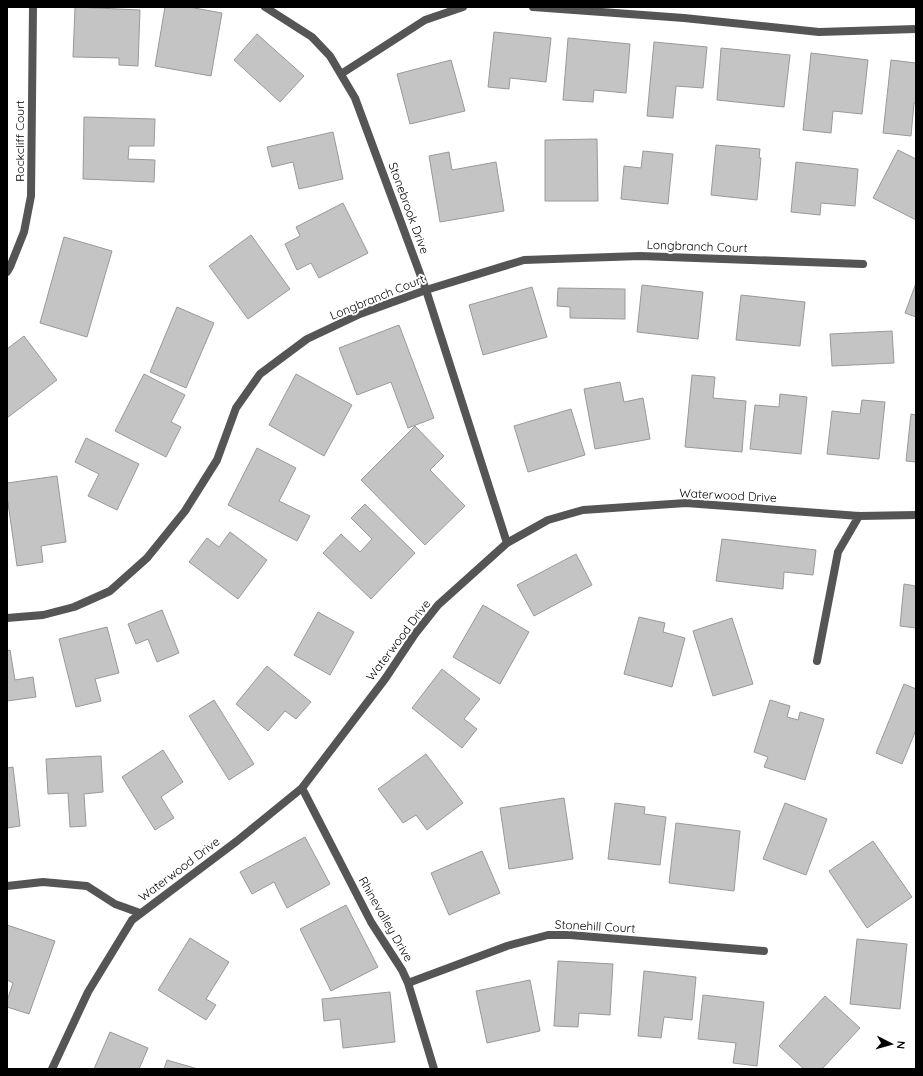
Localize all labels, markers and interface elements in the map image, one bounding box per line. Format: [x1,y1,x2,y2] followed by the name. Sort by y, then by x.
[12,100,27,182] street label: Rockcliff Court
[385,160,433,256] street label: Stonebrook Drive
[646,237,748,255] street label: Longbranch Court
[327,271,427,323] street label: Longbranch Court
[679,485,777,505] street label: Waterwood Drive
[363,596,434,684] street label: Waterwood Drive
[135,833,223,904] street label: Waterwood Drive
[356,874,417,964] street label: Rhinevalley Drive
[554,916,636,936] street label: Stonehill Court
[871,1024,911,1064] north arrow
[894,1040,908,1050] text: N

